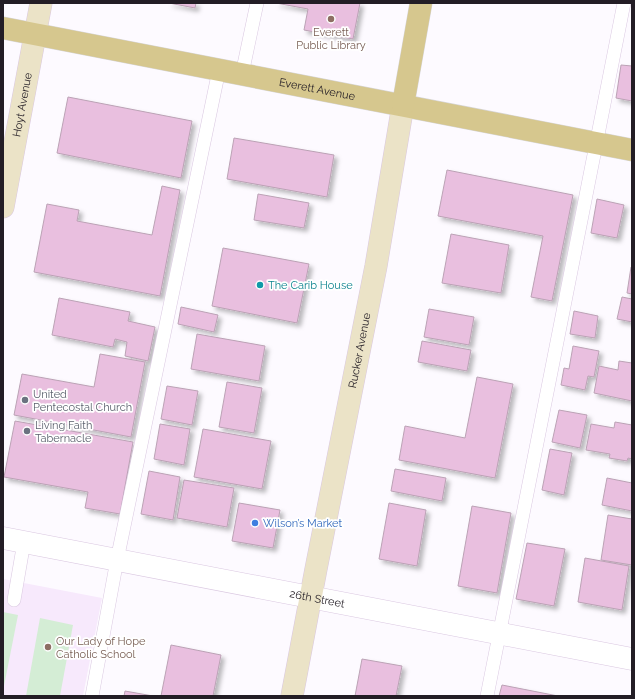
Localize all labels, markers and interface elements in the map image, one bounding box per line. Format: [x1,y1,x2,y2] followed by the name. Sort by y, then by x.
[326,14,336,24] marker: Everett Public Library
[296,26,366,52] place label: Everett Public Library
[10,71,34,138] street label: Hoyt Avenue
[278,75,357,103] street label: Everett Avenue
[268,279,353,292] place label: The Carib House
[255,280,265,290] marker: The Carib House
[345,311,373,389] street label: Rucker Avenue
[33,388,132,414] place label: United Pentecostal Church
[20,395,30,405] marker: United Pentecostal Church
[35,419,92,445] place label: Living Faith Tabernacle
[22,426,32,436] marker: Living Faith Tabernacle
[263,517,342,530] place label: Wilson’s Market
[250,518,260,528] marker: Wilson’s Market
[289,587,346,610] street label: 26th Street
[56,635,146,661] place label: Our Lady of Hope Catholic School
[43,642,53,652] marker: Our Lady of Hope Catholic School

